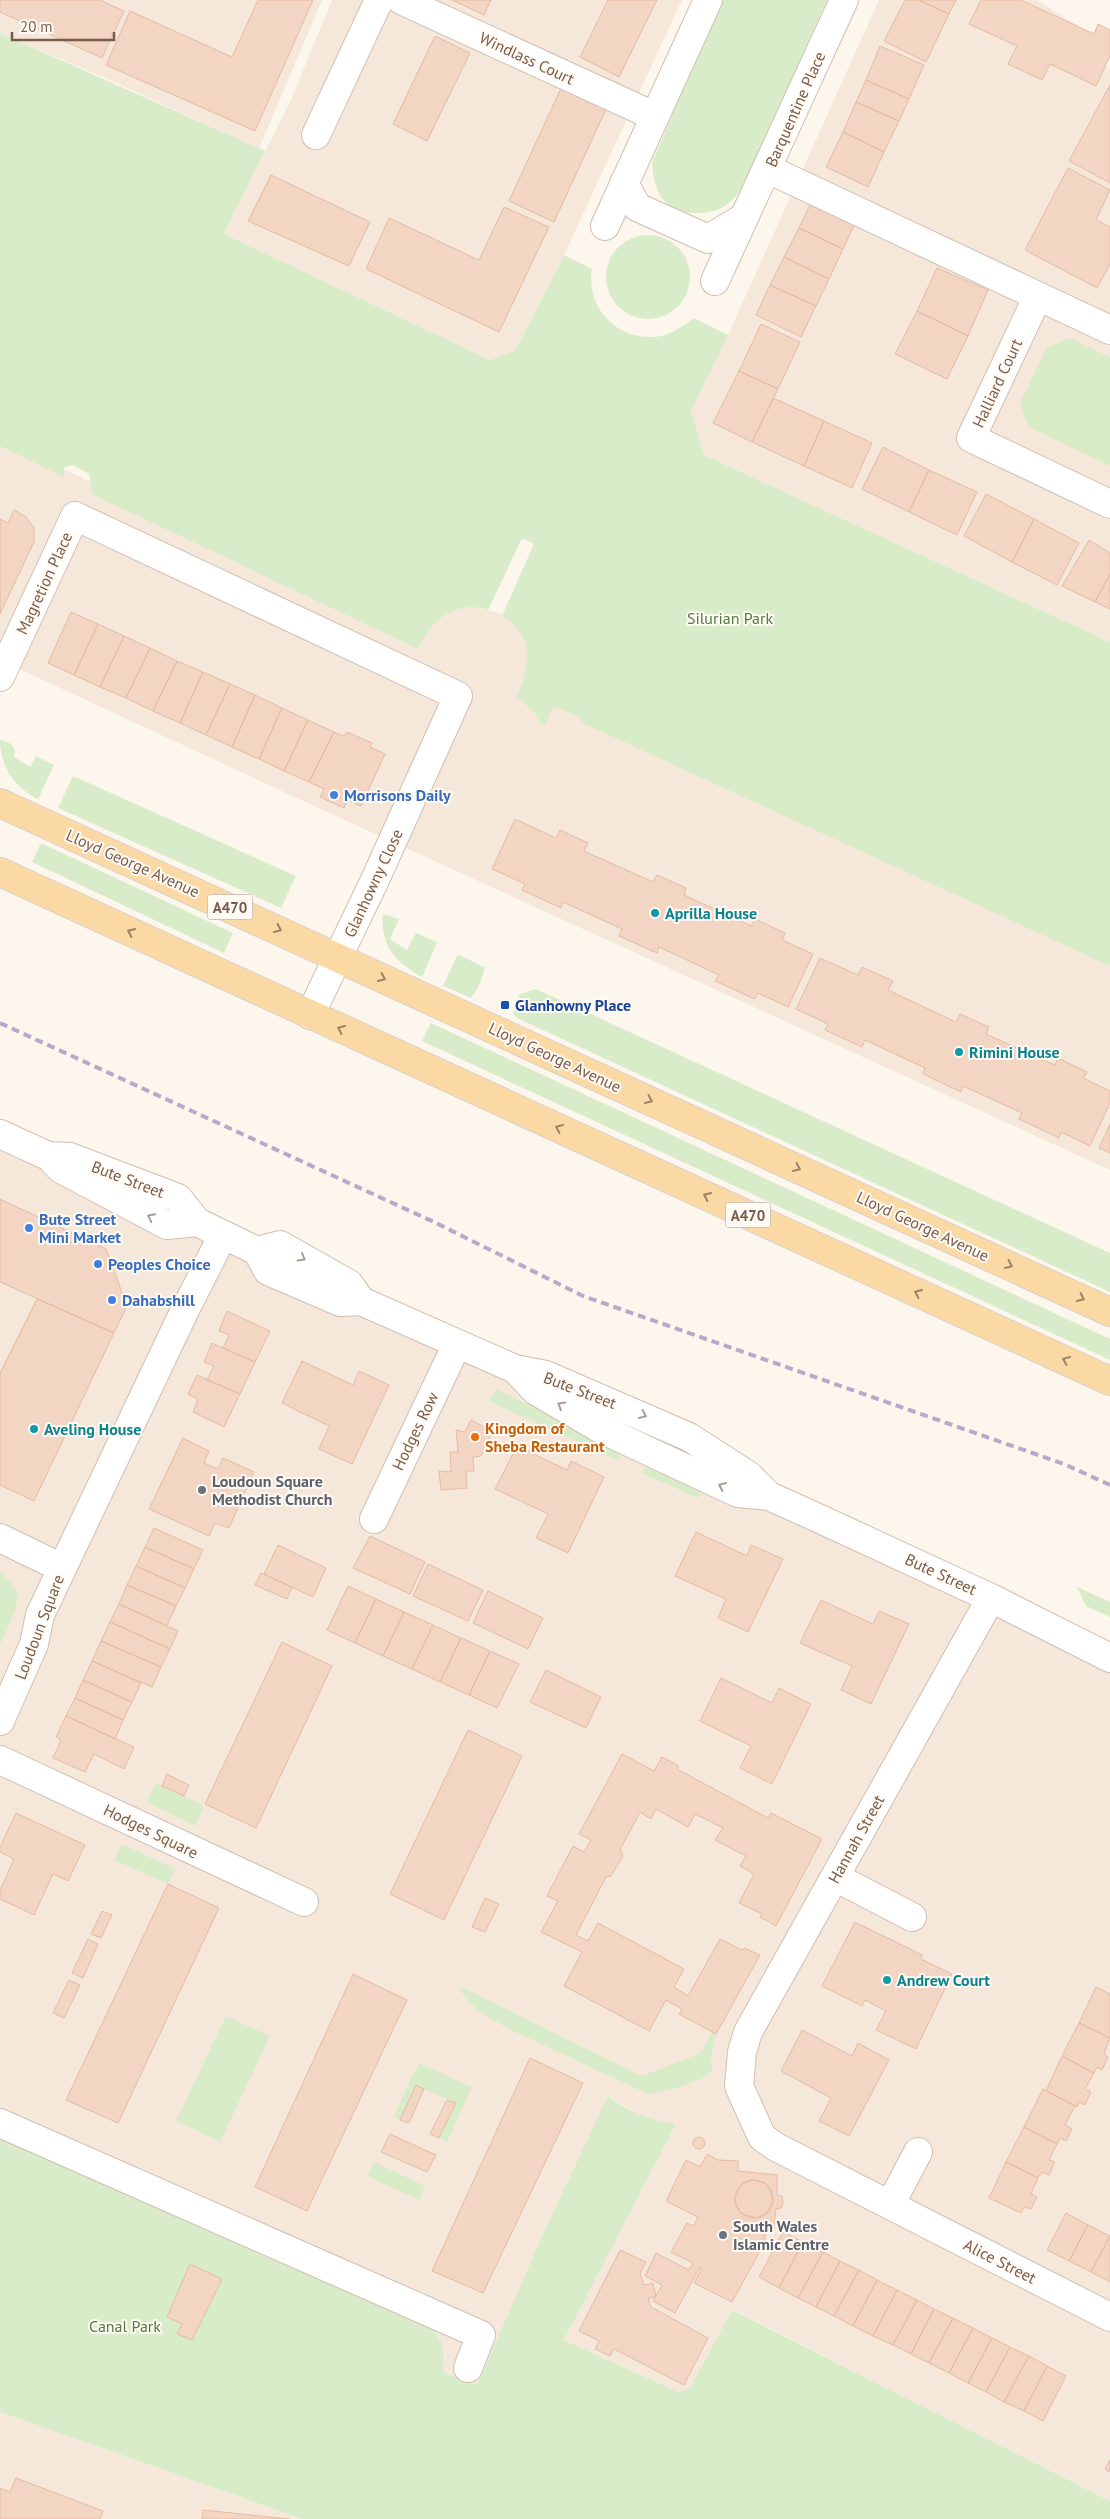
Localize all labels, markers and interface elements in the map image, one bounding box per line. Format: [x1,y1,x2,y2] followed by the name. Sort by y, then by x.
[12,10,115,42] scale bar
[20,17,53,36] text: 20 m
[476,27,578,89] street label: Windlass Court
[761,48,829,170] street label: Barquentine Place
[968,335,1027,431] street label: Halliard Court
[12,529,76,637] street label: Magretion Place
[687,608,773,628] park label: Silurian Park
[344,785,451,805] place label: Morrisons Daily
[328,789,340,801] marker: Morrisons Daily
[63,825,203,901] street label: Lloyd George Avenue
[339,826,407,940] street label: Glanhowny Close
[208,894,252,920] road number: A470
[665,903,757,923] place label: Aprilla House
[649,907,661,919] marker: Aprilla House
[273,923,282,934] one-way arrow
[127,927,136,938] one-way arrow
[377,972,386,982] one-way arrow
[515,995,631,1015] place label: Glanhowny Place
[499,999,511,1011] marker: Glanhowny Place
[486,1018,624,1096] street label: Lloyd George Avenue
[337,1025,346,1035] one-way arrow
[969,1042,1060,1062] place label: Rimini House
[953,1046,965,1058] marker: Rimini House
[644,1094,653,1104] one-way arrow
[555,1124,564,1135] one-way arrow
[89,1156,168,1202] street label: Bute Street
[792,1162,801,1172] one-way arrow
[854,1187,992,1265] street label: Lloyd George Avenue
[703,1192,712,1202] one-way arrow
[726,1202,770,1228] road number: A470
[39,1209,121,1247] place label: Bute Street Mini Market
[147,1213,156,1223] one-way arrow
[23,1222,35,1234] marker: Bute Street Mini Market
[297,1251,306,1261] one-way arrow
[108,1254,211,1274] place label: Peoples Choice
[92,1258,104,1270] marker: Peoples Choice
[1004,1259,1013,1269] one-way arrow
[914,1288,923,1299] one-way arrow
[122,1290,195,1310] place label: Dahabshill
[1076,1292,1085,1303] one-way arrow
[106,1294,118,1306] marker: Dahabshill
[1062,1356,1071,1367] one-way arrow
[541,1367,620,1413] street label: Bute Street
[387,1388,443,1473] street label: Hodges Row
[558,1402,567,1412] one-way arrow
[638,1409,647,1420] one-way arrow
[485,1418,605,1456] place label: Kingdom of Sheba Restaurant
[44,1419,141,1439] place label: Aveling House
[28,1423,40,1435] marker: Aveling House
[469,1431,481,1443] marker: Kingdom of Sheba Restaurant
[212,1471,332,1509] place label: Loudoun Square Methodist Church
[718,1481,727,1492] one-way arrow
[196,1484,208,1496] marker: Loudoun Square Methodist Church
[902,1549,980,1599] street label: Bute Street
[10,1572,68,1682] street label: Loudoun Square
[823,1791,889,1887] street label: Hannah Street
[100,1799,202,1863] street label: Hodges Square
[897,1970,990,1990] place label: Andrew Court
[881,1974,893,1986] marker: Andrew Court
[733,2216,829,2254] place label: South Wales Islamic Centre
[717,2229,729,2241] marker: South Wales Islamic Centre
[961,2234,1040,2288] street label: Alice Street
[89,2316,161,2336] park label: Canal Park

